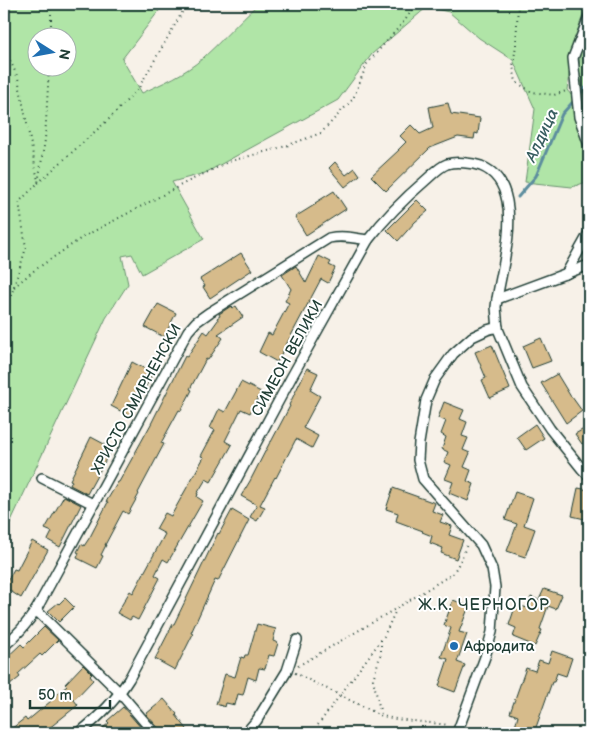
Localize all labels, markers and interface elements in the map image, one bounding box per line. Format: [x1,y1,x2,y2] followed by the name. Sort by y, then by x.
[28,28,78,78] north arrow
[55,48,74,61] text: N
[521,106,563,166] water label: Алдица
[248,297,327,420] street label: СИМЕОН ВЕЛИКИ
[87,321,186,478] street label: ХРИСТО СМИРНЕНСКИ
[418,596,550,615] district label: Ж.К. ЧЕРНОГОР
[463,637,535,656] place label: Афродита
[448,640,460,652] marker: Афродита
[30,677,110,709] scale bar
[38,686,72,705] text: 50 m

